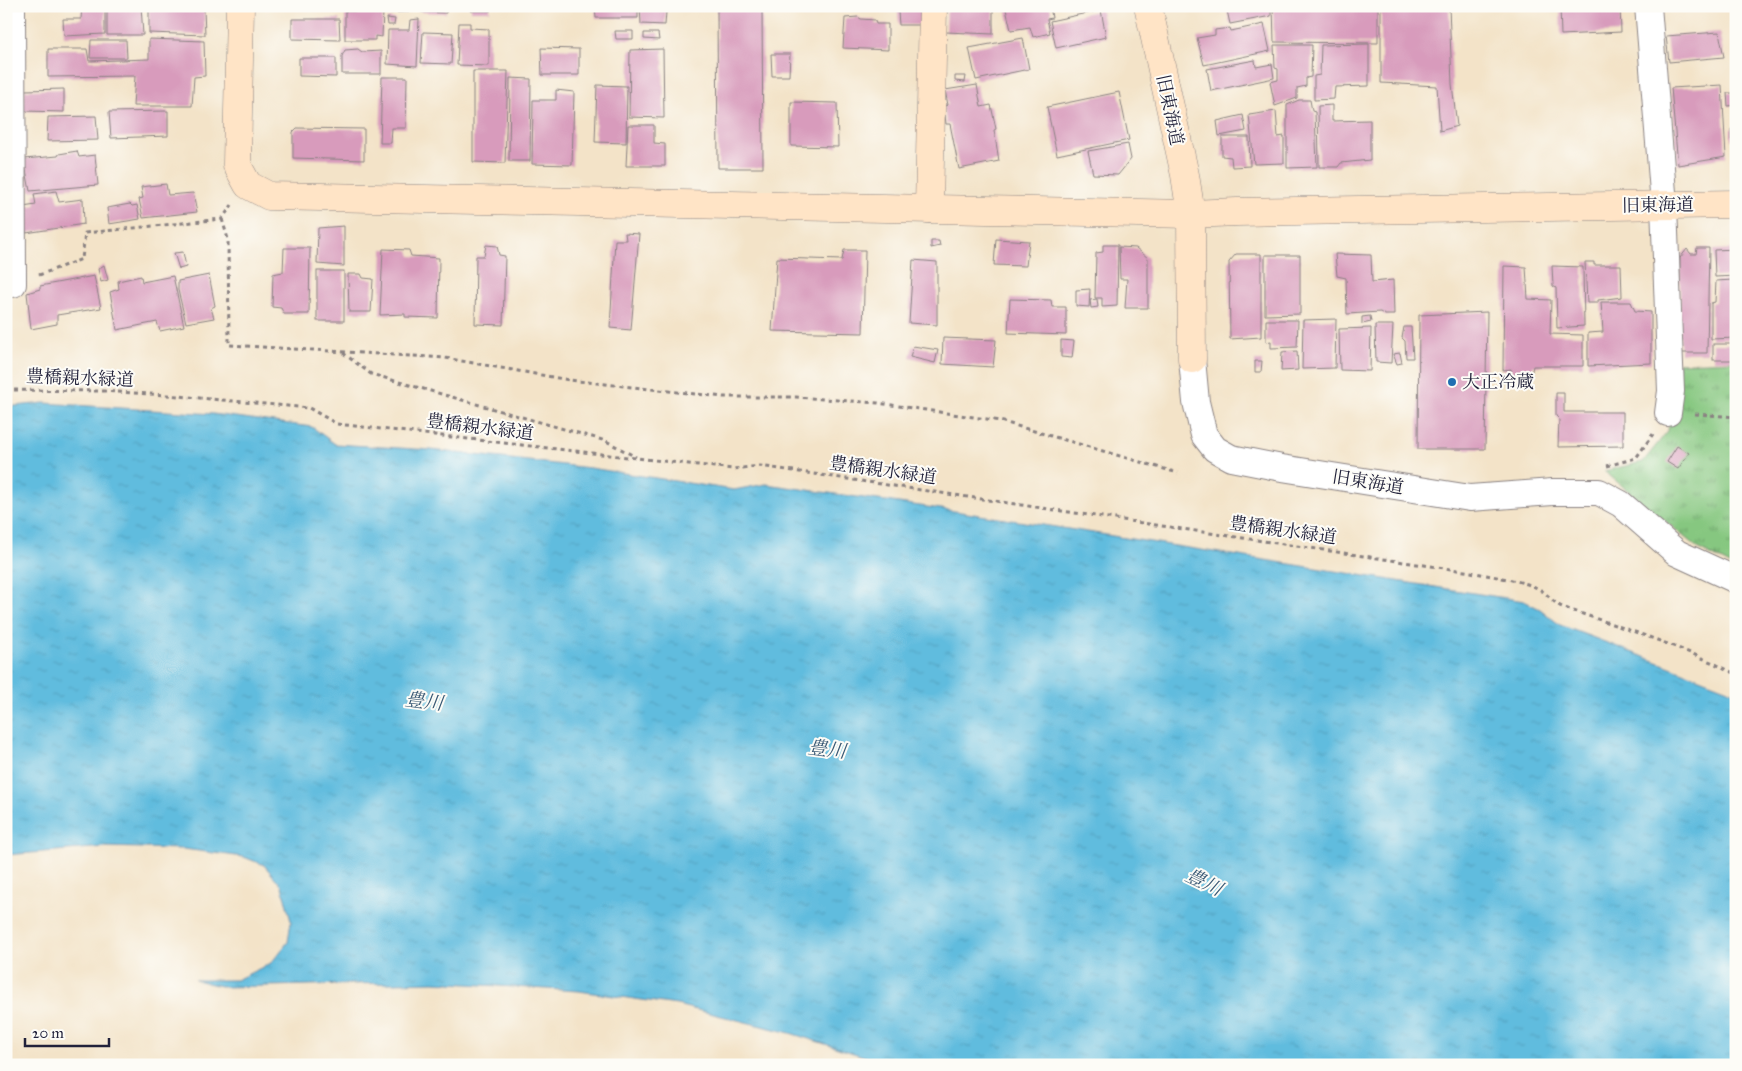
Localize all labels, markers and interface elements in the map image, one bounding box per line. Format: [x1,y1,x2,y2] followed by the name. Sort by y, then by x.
[1152,72,1188,148] street label: 旧東海道
[1622,193,1694,217] street label: 旧東海道
[26,365,134,391] street label: 豊橋親水緑道
[1462,371,1534,393] place label: 大正冷蔵
[1446,376,1458,388] marker: 大正冷蔵
[425,410,535,444] street label: 豊橋親水緑道
[828,452,938,488] street label: 豊橋親水緑道
[1331,466,1405,498] street label: 旧東海道
[1228,512,1338,548] street label: 豊橋親水緑道
[404,687,446,715] water label: 豊川
[807,735,849,763] water label: 豊川
[1182,863,1228,902] water label: 豊川
[25,1016,109,1048] scale bar
[32,1024,64,1042] text: 20 m

